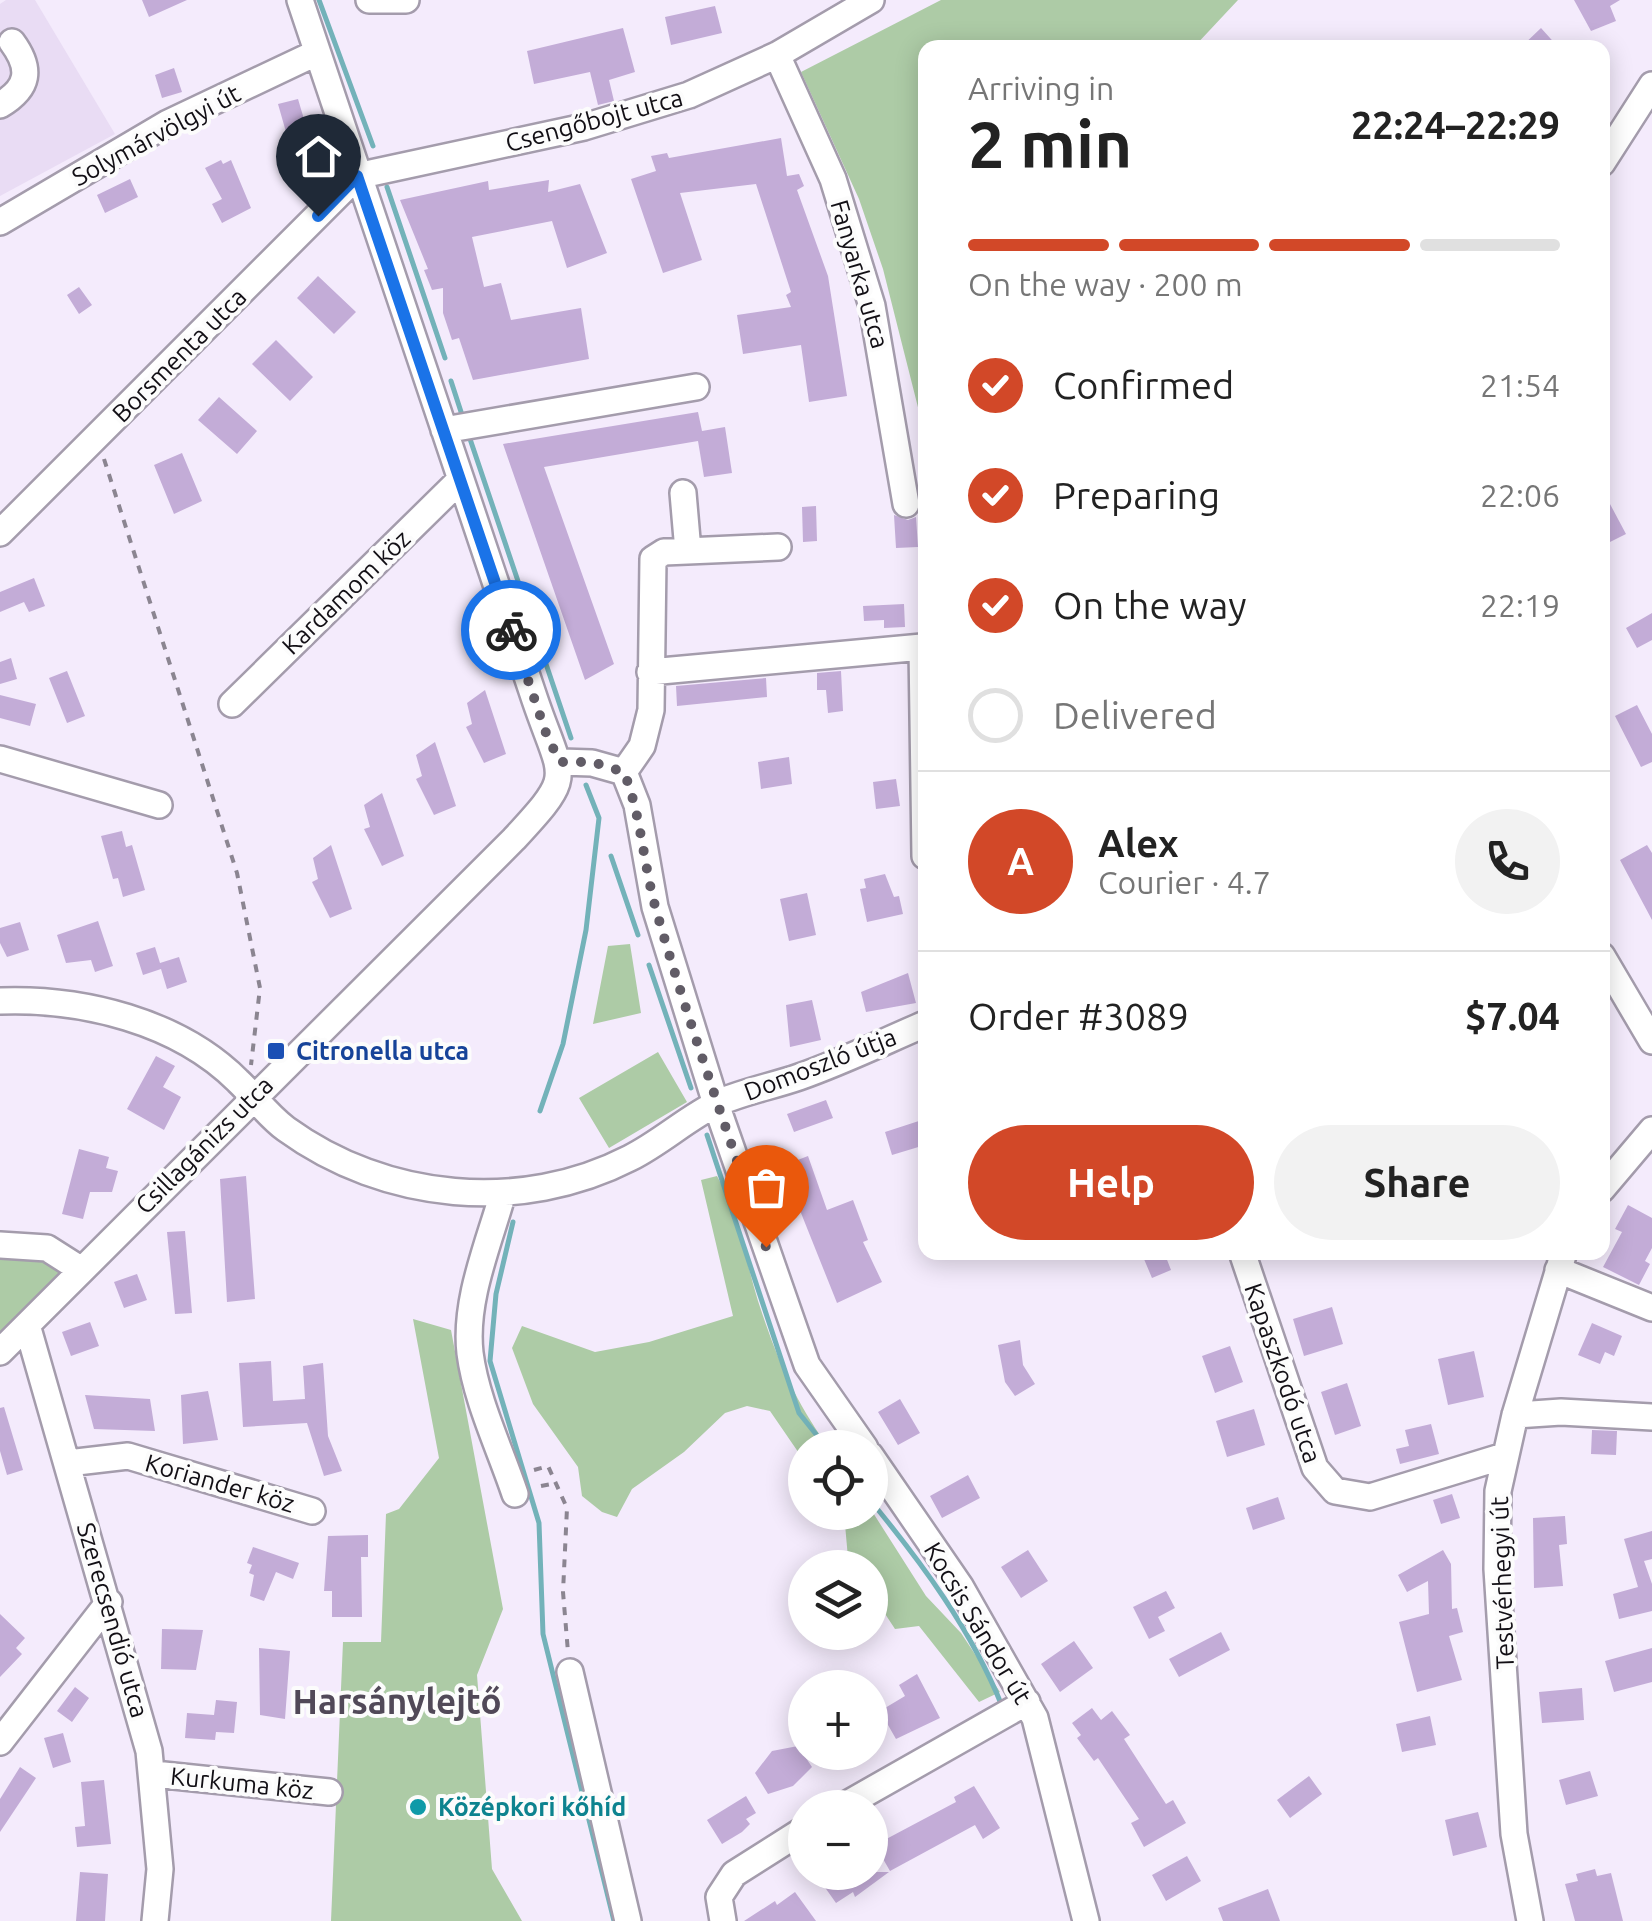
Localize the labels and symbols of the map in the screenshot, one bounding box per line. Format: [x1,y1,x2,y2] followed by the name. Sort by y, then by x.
[67,79,245,191] street label: Solymárvölgyi út
[502,83,686,157] street label: Csengőbojt utca
[276,114,361,217] pin
[825,197,895,351] street label: Fanyarka utca
[106,282,252,428] street label: Borsmenta utca
[276,524,416,660] street label: Kardamom köz
[461,580,561,680] courier
[740,1022,900,1106] street label: Domoszló útja
[296,1037,469,1065] place label: Citronella utca
[265,1040,287,1062] marker: Citronella utca
[130,1071,278,1219] street label: Csillagánizs utca
[724,1145,809,1248] pin
[1239,1280,1327,1466] street label: Kapaszkodó utca
[142,1448,298,1518] street label: Koriander köz
[1485,1496,1519,1670] street label: Testvérhegyi út
[72,1519,154,1721] street label: Szerecsendió utca
[919,1537,1037,1709] street label: Kocsis Sándor út
[293,1681,501,1721] district label: Harsánylejtő
[169,1762,315,1804] street label: Kurkuma köz
[438,1793,626,1821] place label: Középkori kőhíd
[407,1796,429,1818] marker: Középkori kőhíd

